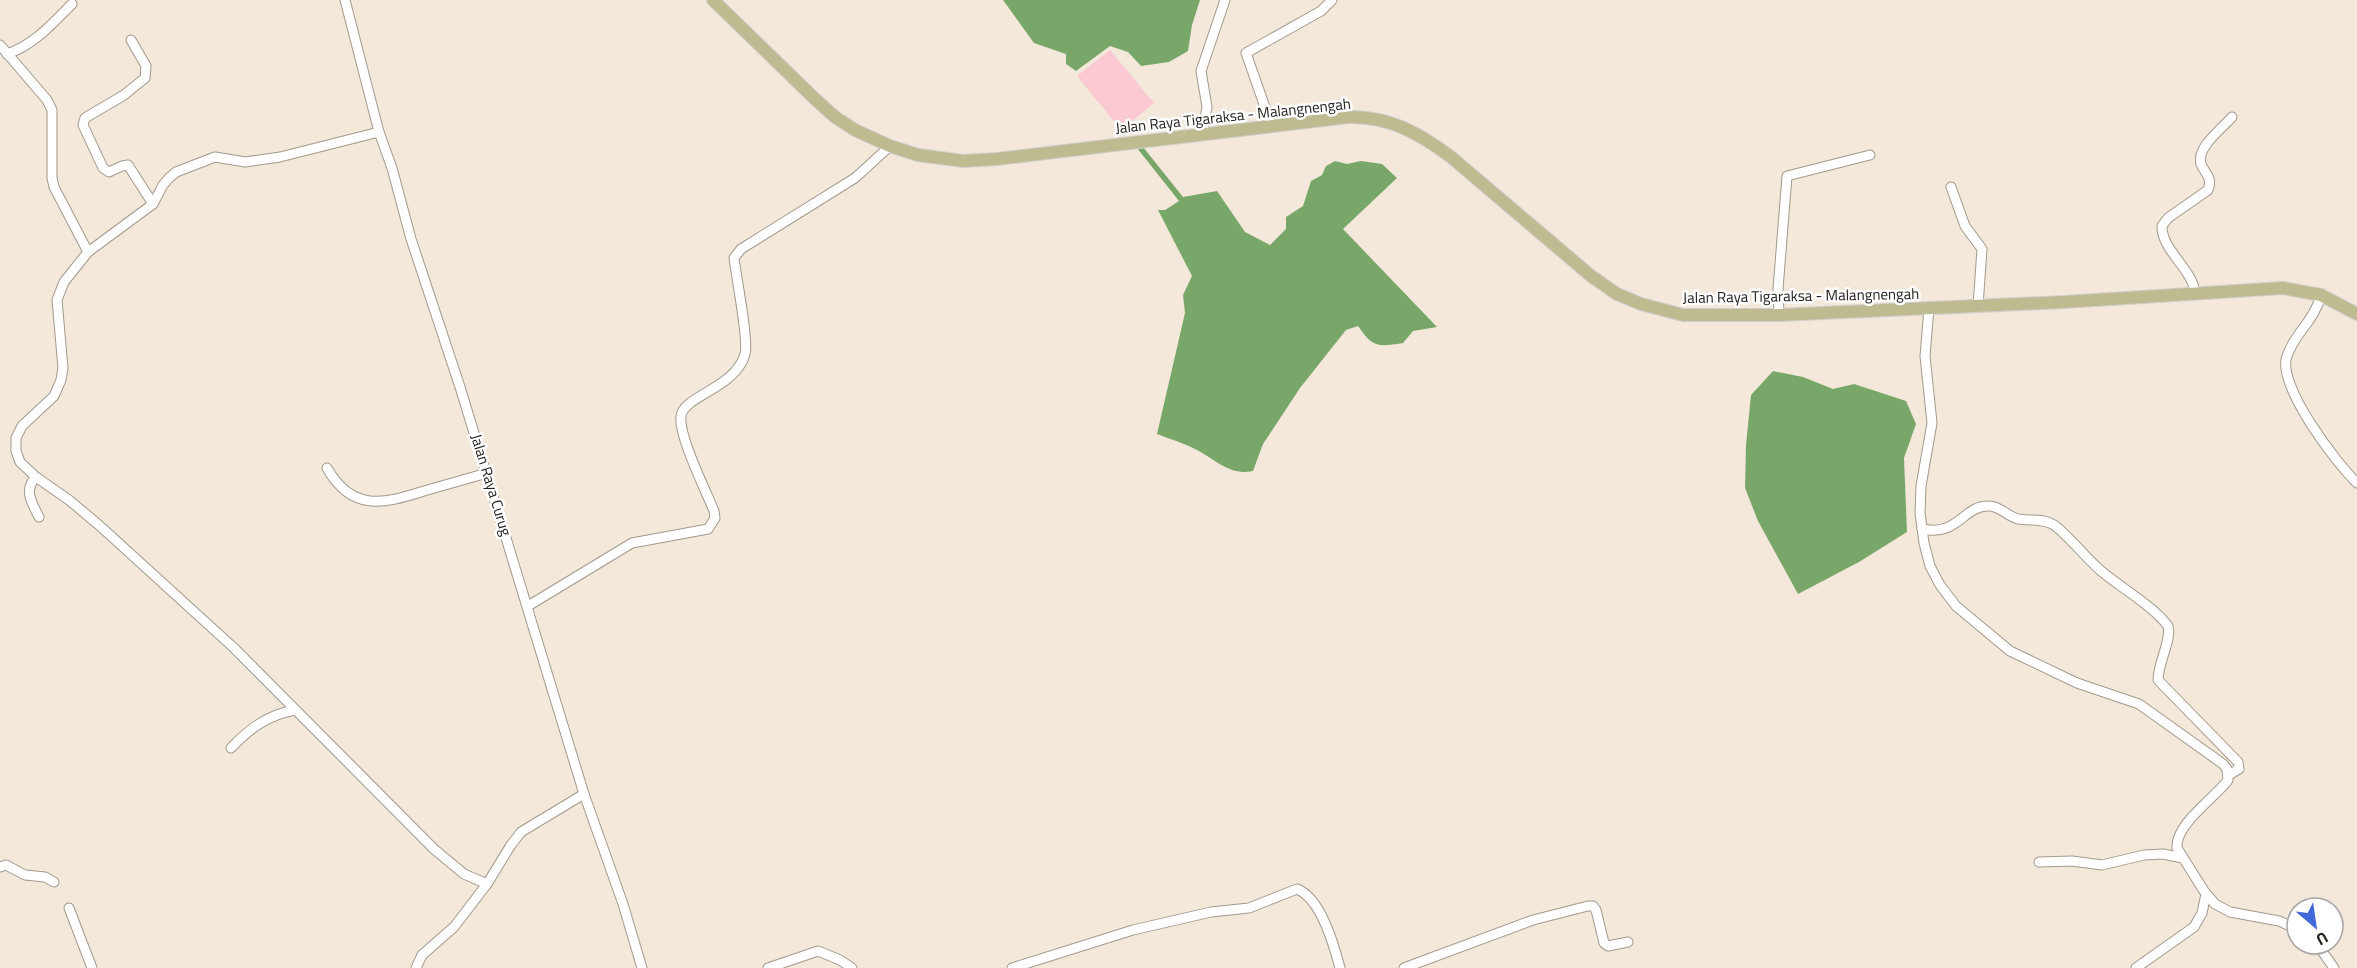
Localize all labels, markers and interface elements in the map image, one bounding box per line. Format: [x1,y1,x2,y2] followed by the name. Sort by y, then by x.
[1114,92,1352,139] street label: Jalan Raya Tigaraksa - Malangnengah
[1683,282,1919,309] street label: Jalan Raya Tigaraksa - Malangnengah
[465,431,518,539] street label: Jalan Raya Curug
[2285,896,2345,956] north arrow
[2312,926,2333,952] text: U

